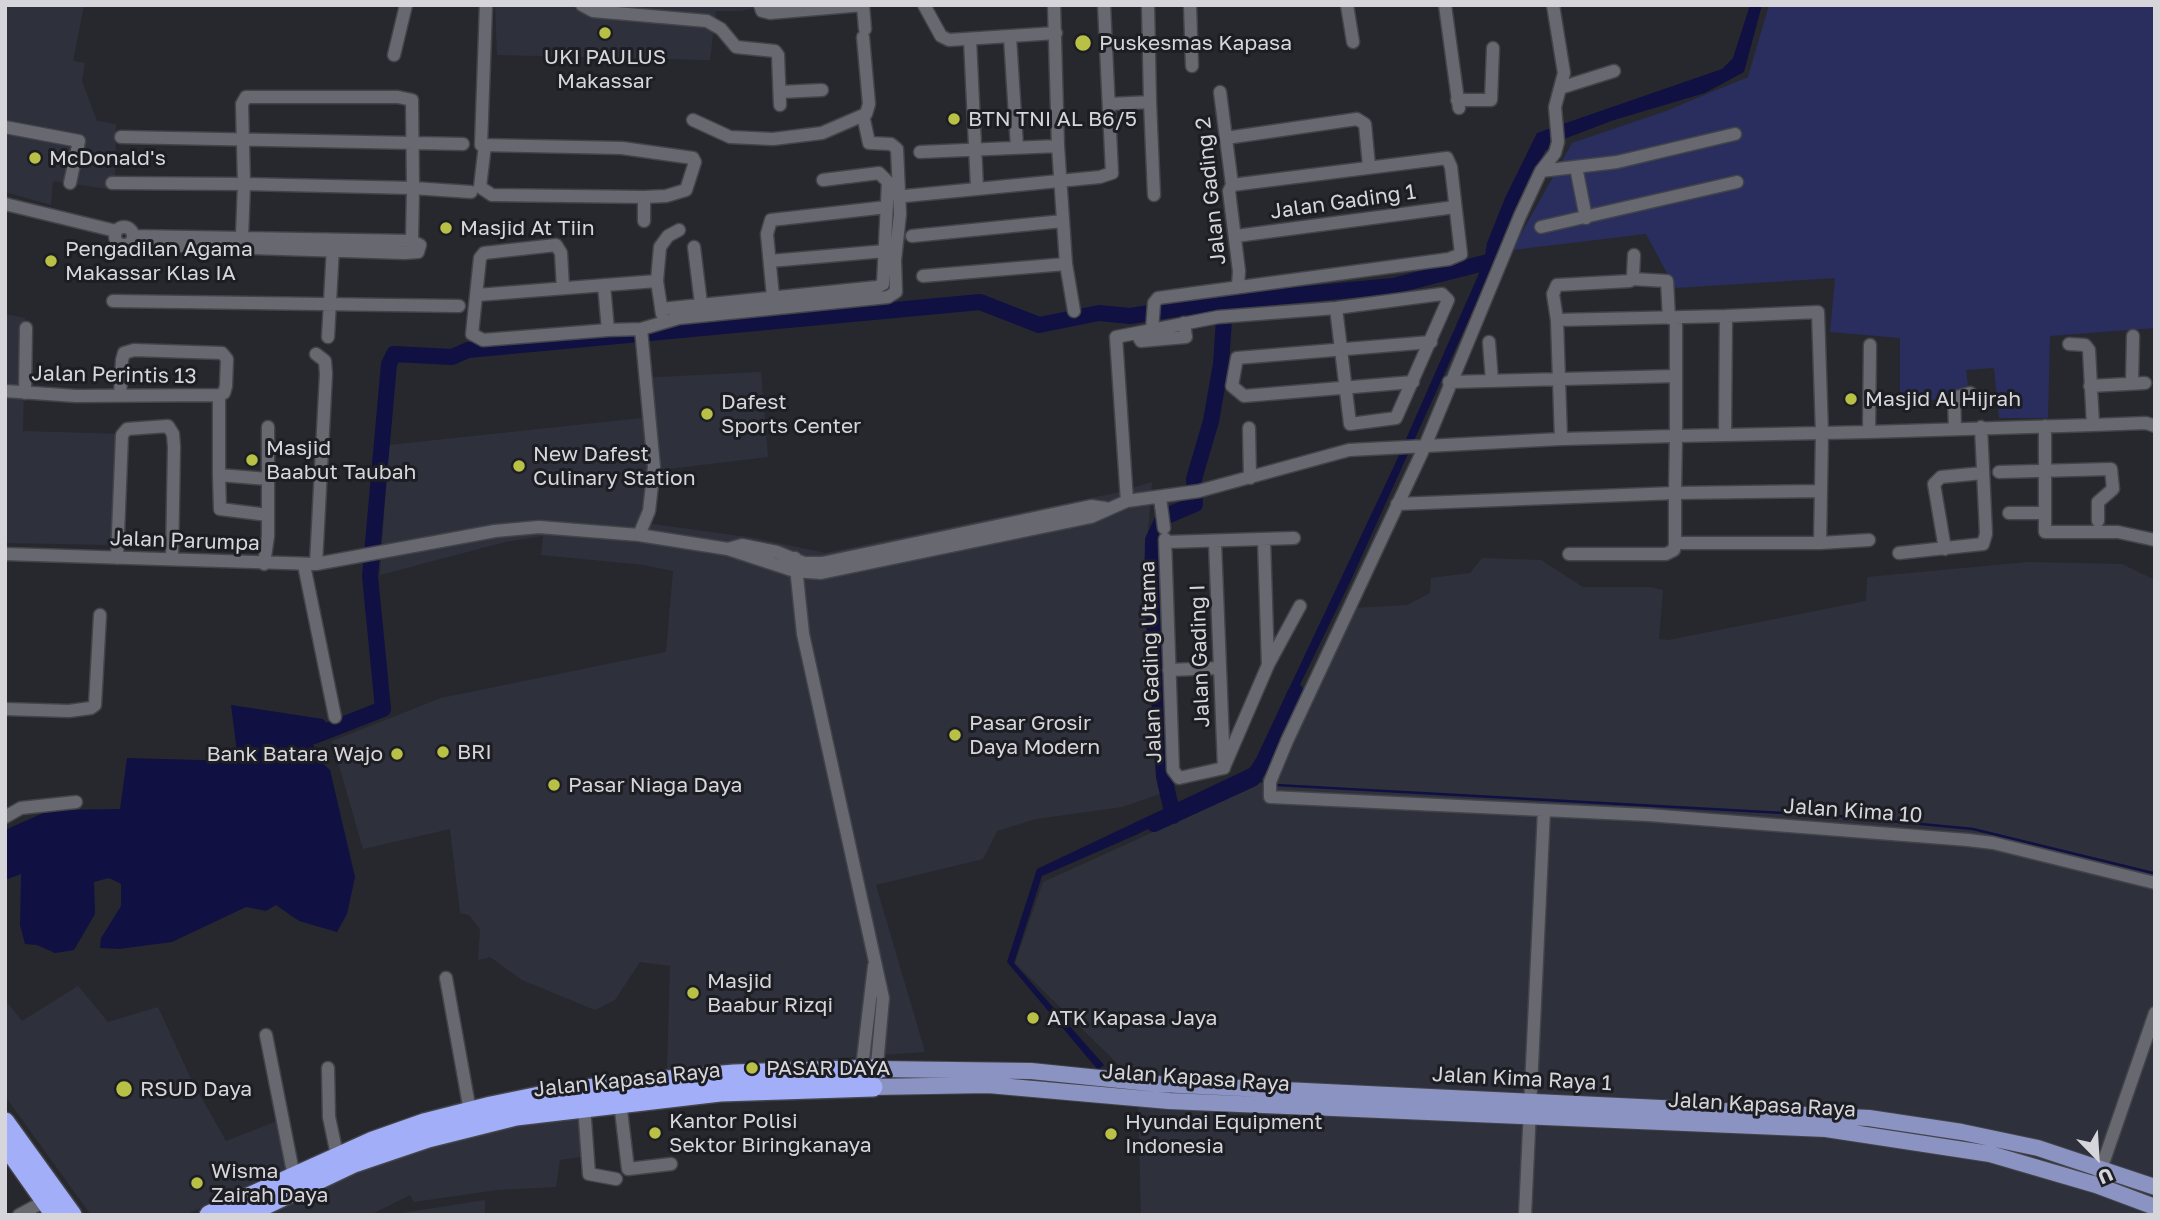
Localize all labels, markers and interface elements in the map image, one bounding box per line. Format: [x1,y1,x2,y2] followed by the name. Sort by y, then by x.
[597,25,613,41] marker: UKI PAULUS Makassar
[1099,30,1292,56] place label: Puskesmas Kapasa
[1073,33,1093,53] marker: Puskesmas Kapasa
[544,44,666,94] place label: UKI PAULUS Makassar
[968,106,1137,132] place label: BTN TNI AL B6/5
[946,111,962,127] marker: BTN TNI AL B6/5
[1191,116,1231,266] street label: Jalan Gading 2
[49,145,166,171] place label: McDonald's
[27,150,43,166] marker: McDonald's
[1269,179,1417,225] street label: Jalan Gading 1
[460,215,595,241] place label: Masjid At Tiin
[438,220,454,236] marker: Masjid At Tiin
[65,236,253,286] place label: Pengadilan Agama Makassar Klas IA
[43,253,59,269] marker: Pengadilan Agama Makassar Klas IA
[31,361,197,389] street label: Jalan Perintis 13
[1865,386,2021,412] place label: Masjid Al Hijrah
[721,389,861,439] place label: Dafest Sports Center
[1843,391,1859,407] marker: Masjid Al Hijrah
[699,406,715,422] marker: Dafest Sports Center
[266,435,416,485] place label: Masjid Baabut Taubah
[533,441,696,491] place label: New Dafest Culinary Station
[244,452,260,468] marker: Masjid Baabut Taubah
[511,458,527,474] marker: New Dafest Culinary Station
[110,526,260,556] street label: Jalan Parumpa
[1135,560,1167,764] street label: Jalan Gading Utama
[1185,584,1215,728] street label: Jalan Gading I
[969,710,1100,760] place label: Pasar Grosir Daya Modern
[947,727,963,743] marker: Pasar Grosir Daya Modern
[457,739,492,765] place label: BRI
[207,741,383,767] place label: Bank Batara Wajo
[435,744,451,760] marker: BRI
[389,746,405,762] marker: Bank Batara Wajo
[568,772,742,798] place label: Pasar Niaga Daya
[546,777,562,793] marker: Pasar Niaga Daya
[1783,794,1923,828] street label: Jalan Kima 10
[707,968,833,1018] place label: Masjid Baabur Rizqi
[685,985,701,1001] marker: Masjid Baabur Rizqi
[1047,1005,1217,1031] place label: ATK Kapasa Jaya
[1025,1010,1041,1026] marker: ATK Kapasa Jaya
[766,1055,890,1081] place label: PASAR DAYA
[532,1058,722,1102] street label: Jalan Kapasa Raya
[1101,1059,1291,1097] street label: Jalan Kapasa Raya
[744,1060,760,1076] marker: PASAR DAYA
[1431,1062,1613,1096] street label: Jalan Kima Raya 1
[140,1076,252,1102] place label: RSUD Daya
[114,1079,134,1099] marker: RSUD Daya
[1667,1087,1857,1123] street label: Jalan Kapasa Raya
[669,1108,872,1158] place label: Kantor Polisi Sektor Biringkanaya
[1125,1109,1323,1159] place label: Hyundai Equipment Indonesia
[2062,1122,2132,1192] north arrow
[647,1125,663,1141] marker: Kantor Polisi Sektor Biringkanaya
[1103,1126,1119,1142] marker: Hyundai Equipment Indonesia
[211,1158,328,1208] place label: Wisma Zairah Daya
[2095,1163,2117,1190] text: U
[189,1175,205,1191] marker: Wisma Zairah Daya

